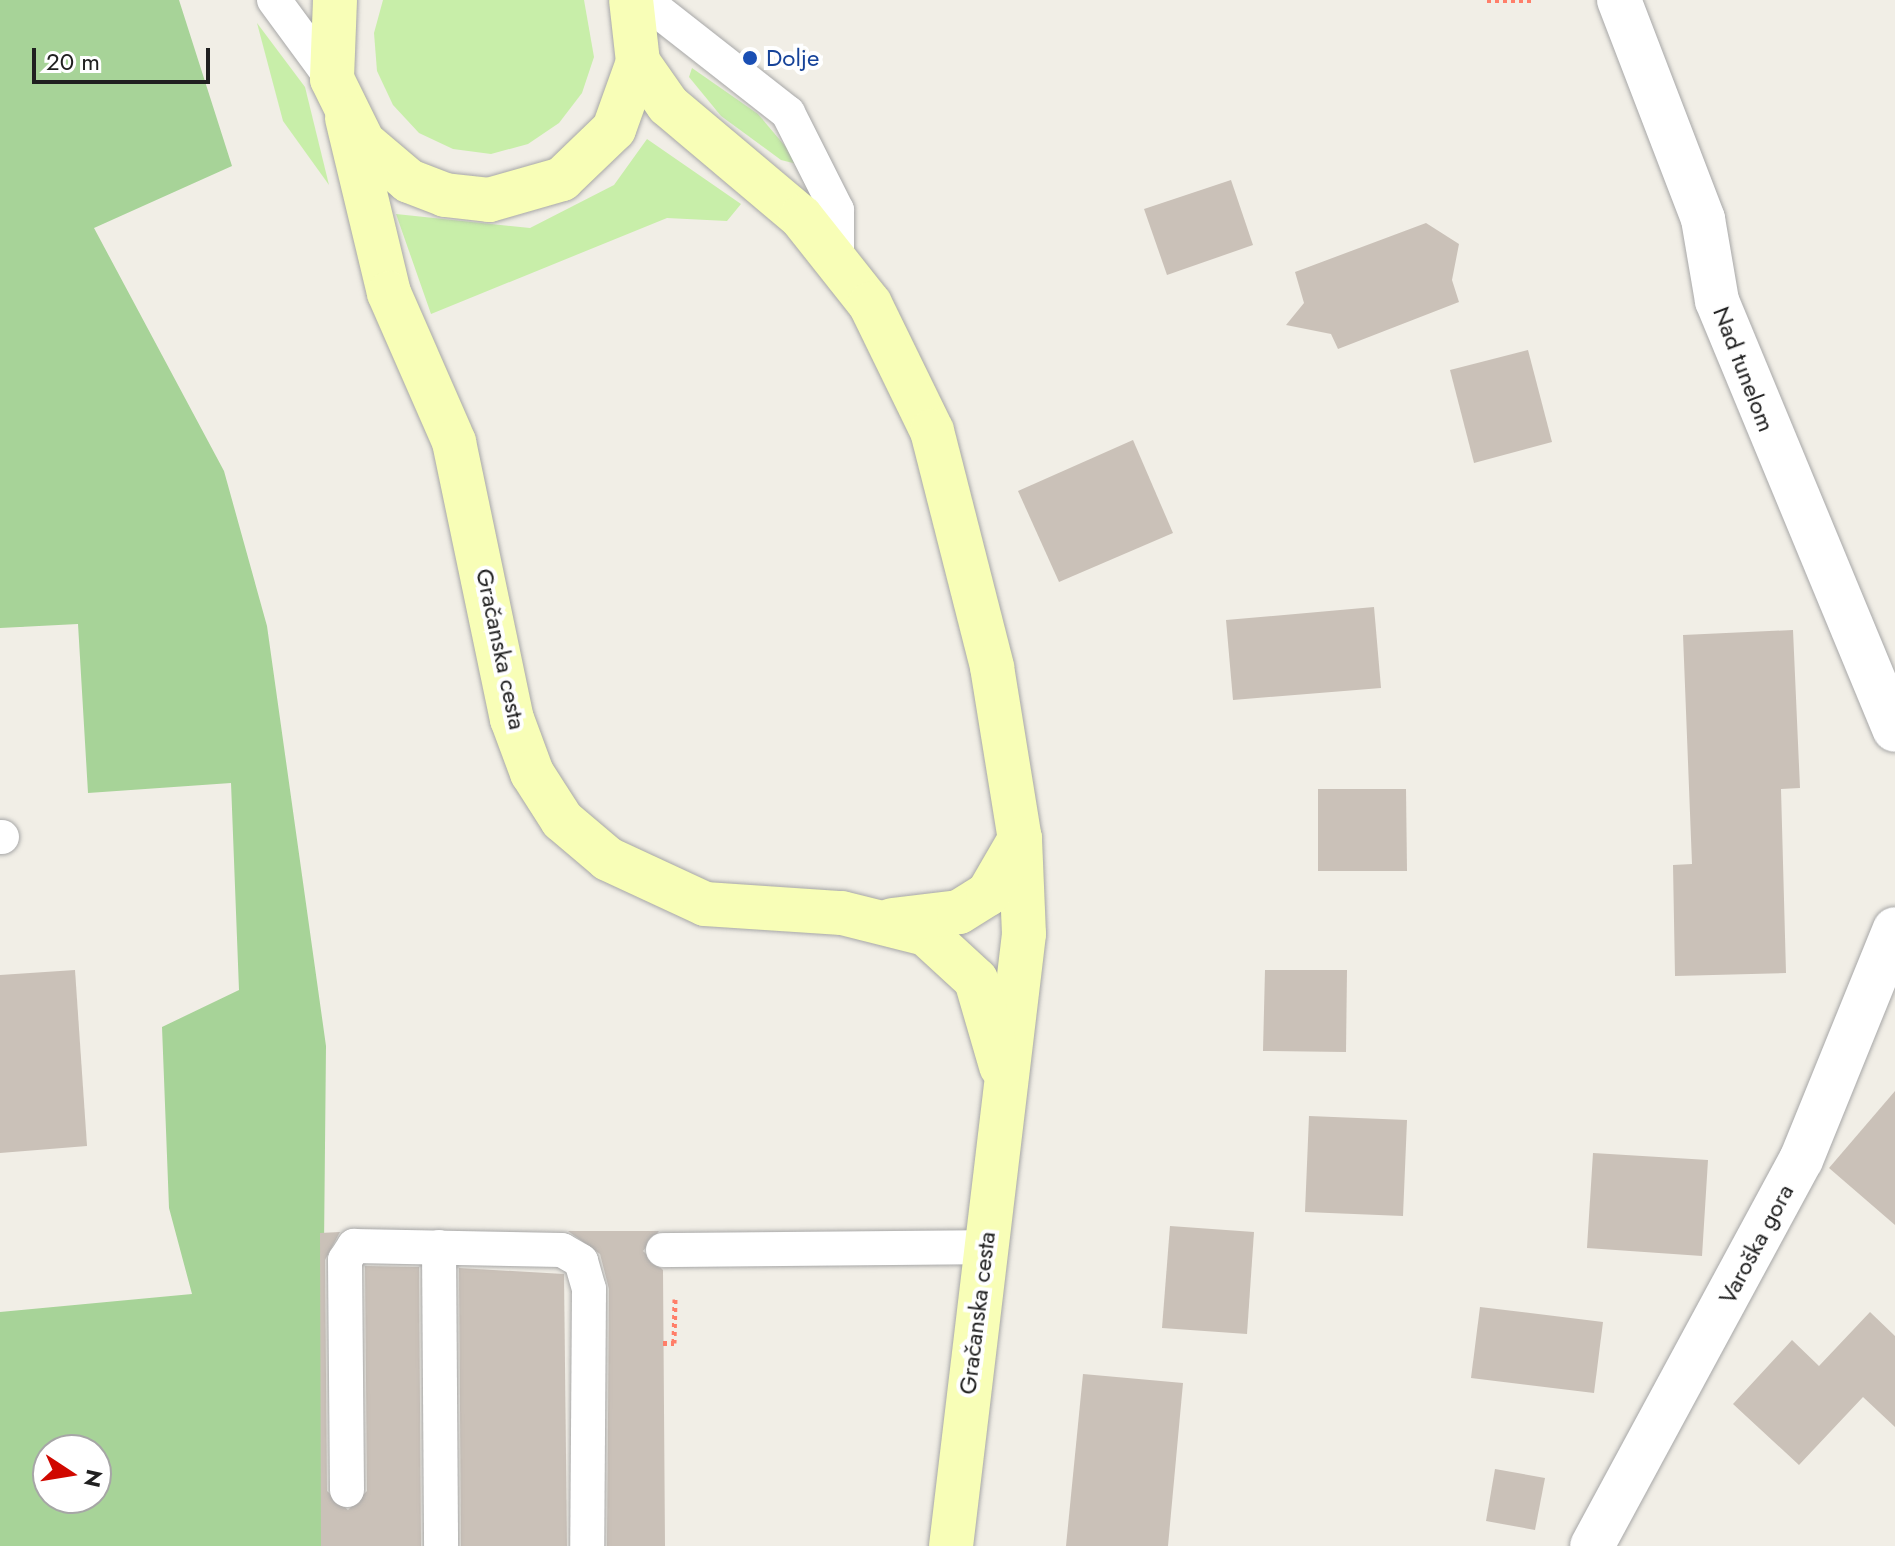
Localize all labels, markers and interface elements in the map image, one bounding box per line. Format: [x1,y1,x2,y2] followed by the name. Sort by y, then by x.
[36,32,214,82] scale bar
[46,44,100,79] text: 20 m
[766,44,819,72] place label: Dolje
[741,49,759,67] marker: Dolje
[1707,302,1781,436] street label: Nad tunelom
[470,566,532,732] street label: Gračanska cesta
[1712,1179,1800,1309] street label: Varoška gora
[953,1230,1001,1396] street label: Gračanska cesta
[32,1434,112,1514] north arrow
[76,1467,111,1490] text: N

